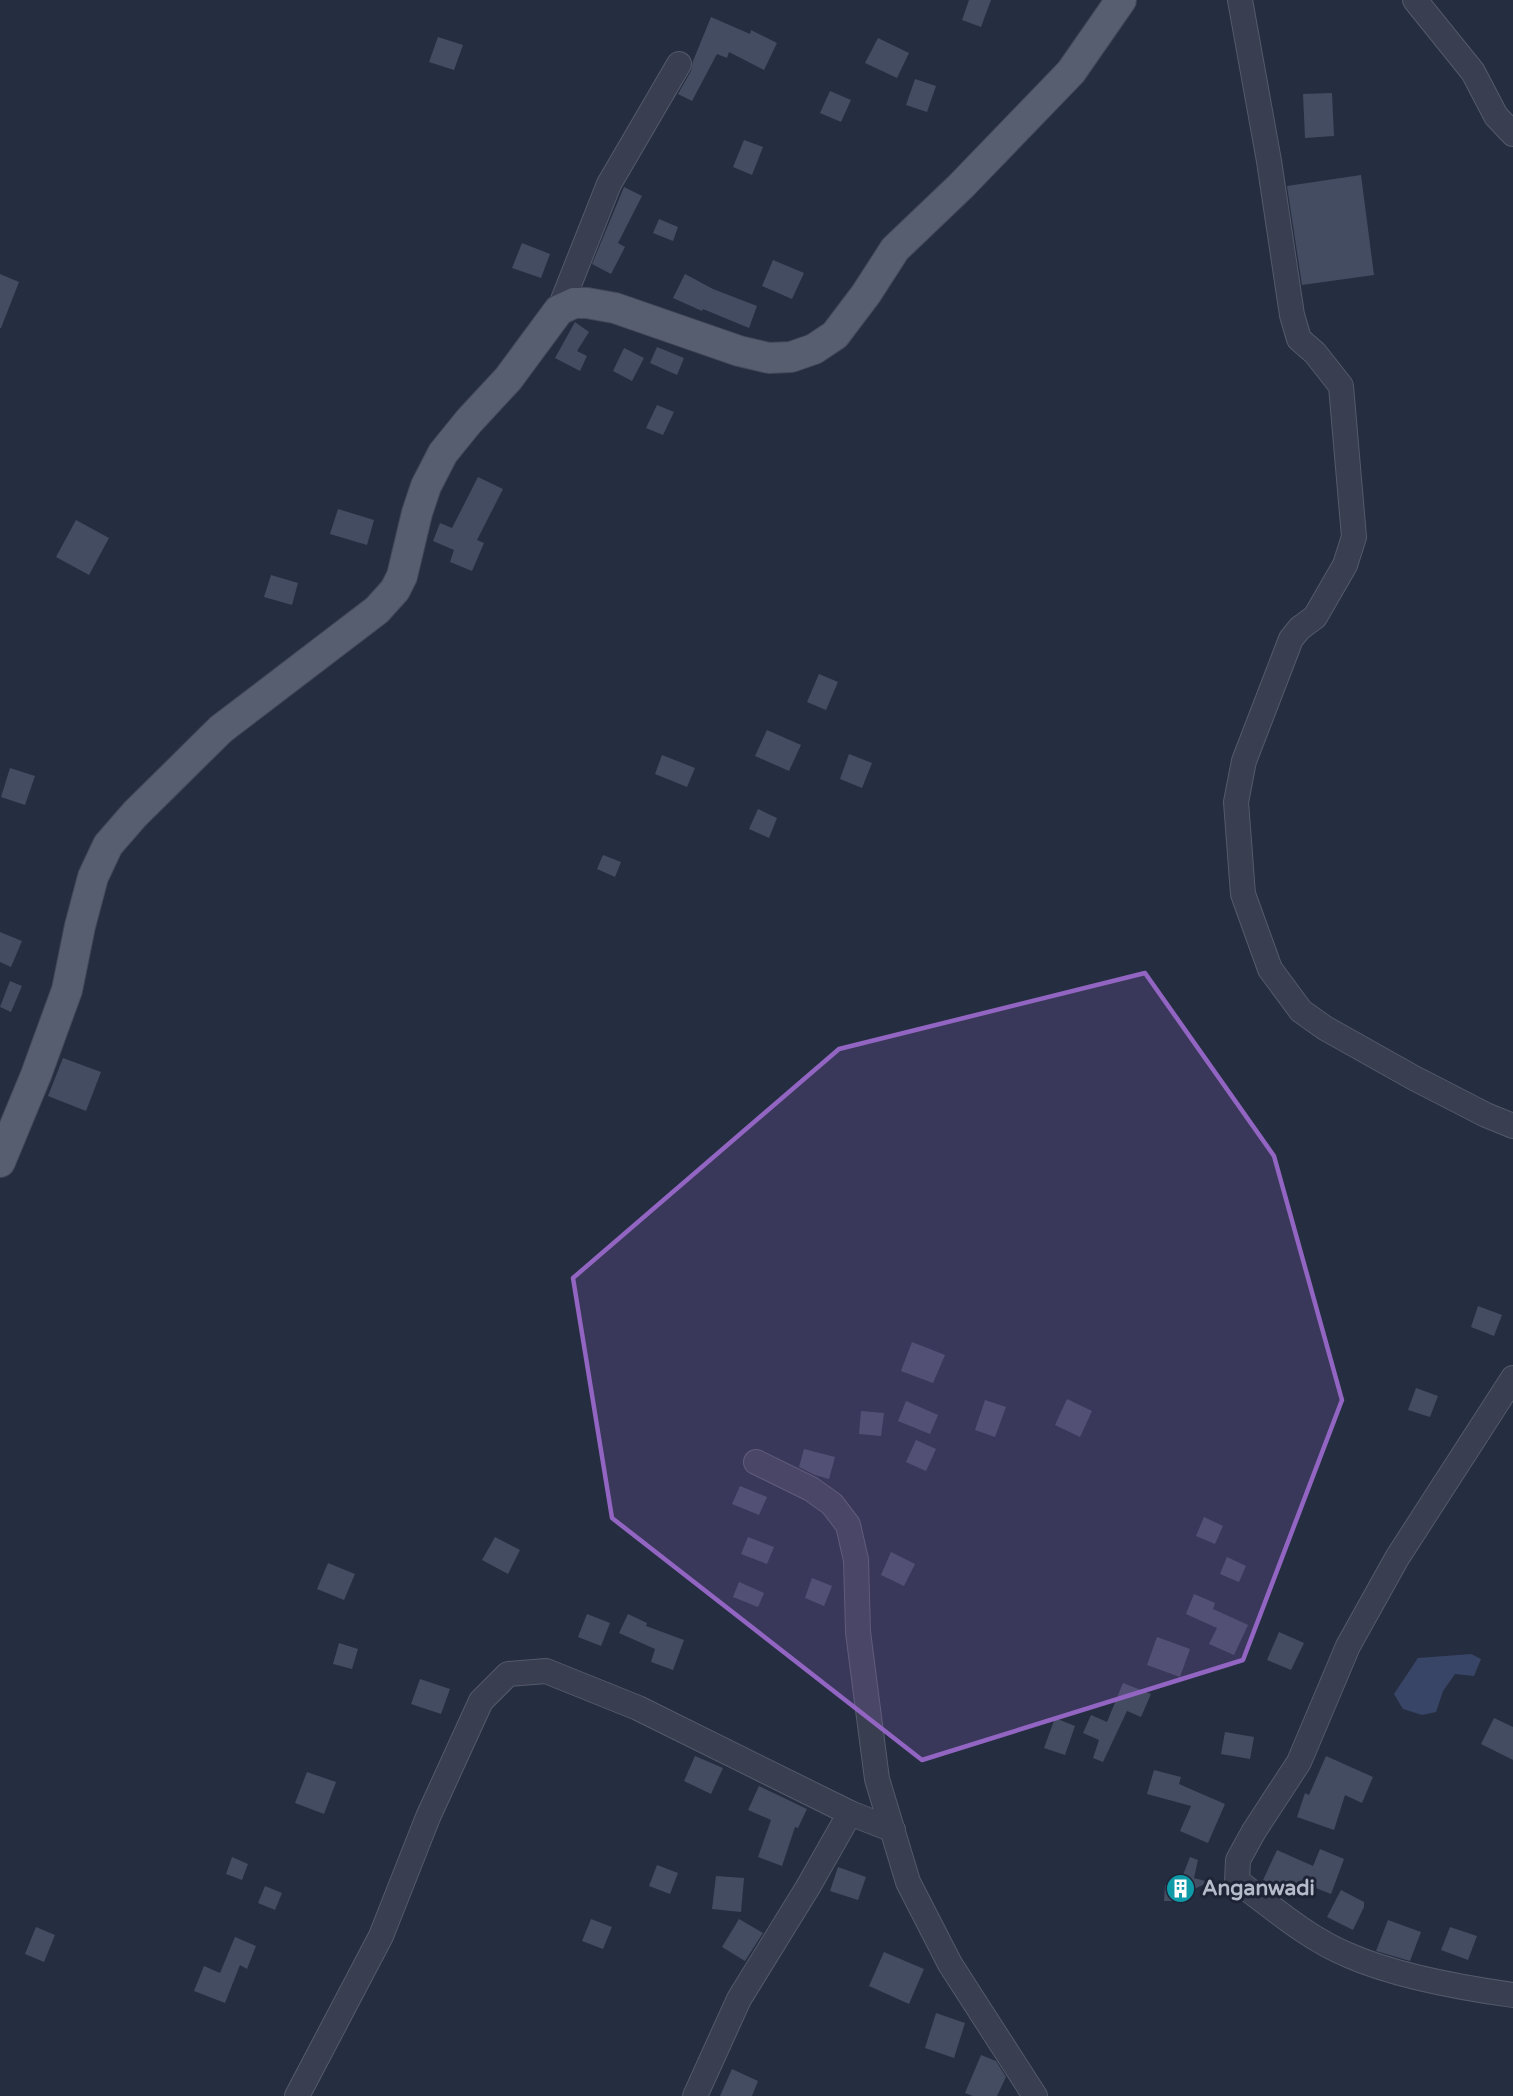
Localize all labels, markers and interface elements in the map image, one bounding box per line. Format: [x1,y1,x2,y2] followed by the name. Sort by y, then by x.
[1165,1872,1197,1904] building icon: Anganwadi
[1202,1876,1315,1901] place label: Anganwadi

